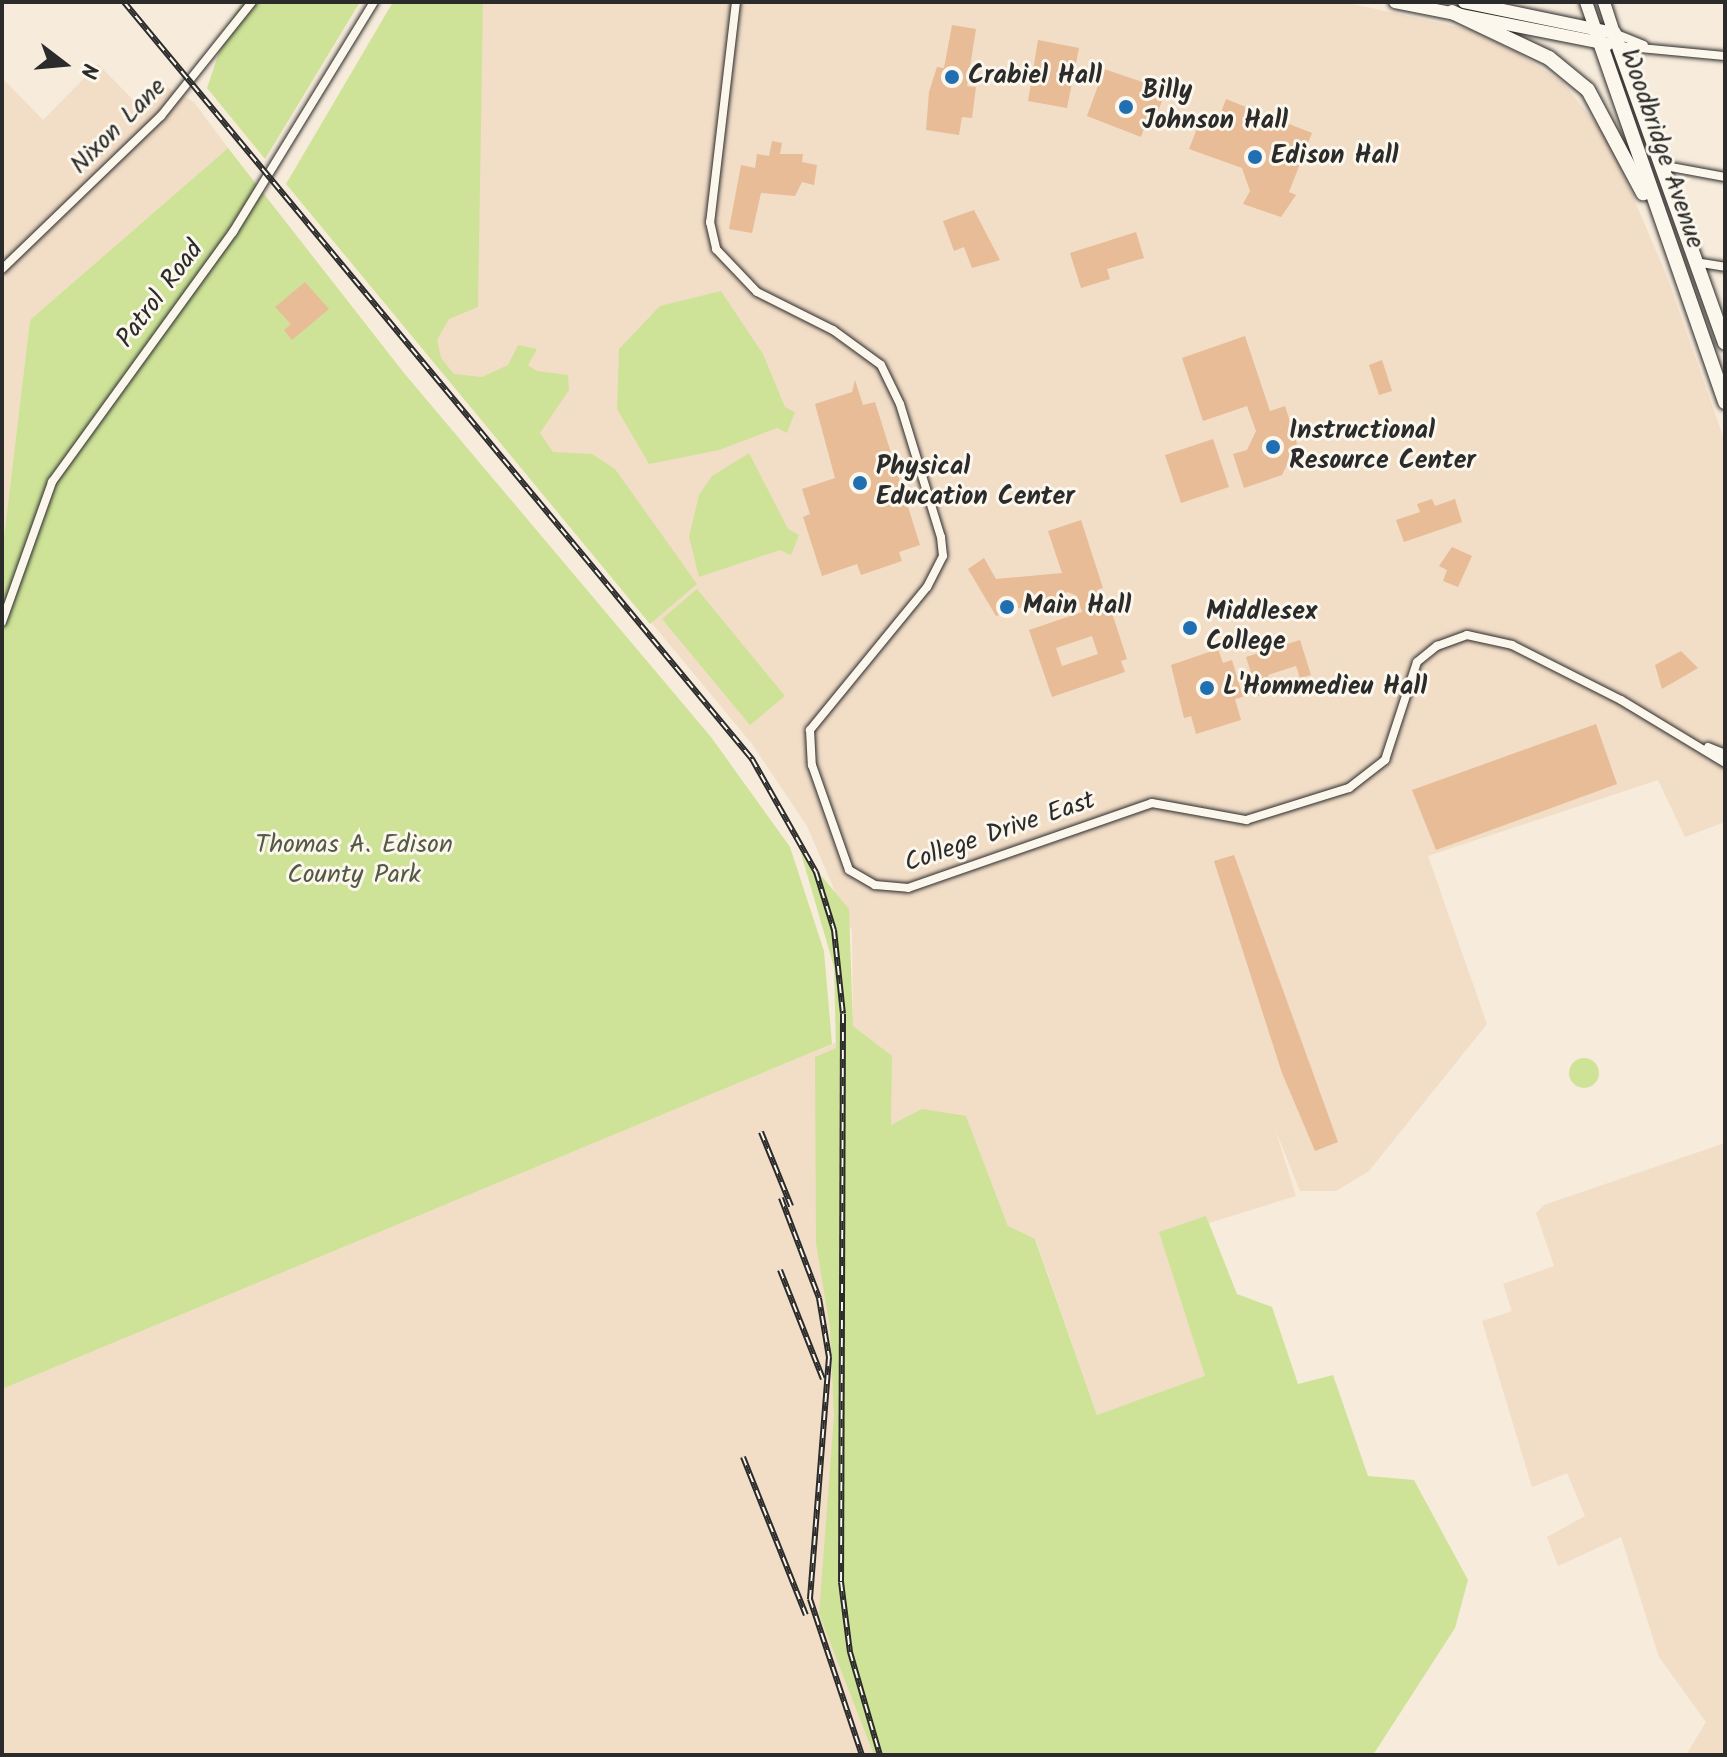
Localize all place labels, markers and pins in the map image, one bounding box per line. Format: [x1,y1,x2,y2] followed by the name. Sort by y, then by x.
[968,61,1102,93] place label: Crabiel Hall
[943,68,961,86] marker: Crabiel Hall
[1142,76,1288,138] place label: Billy Johnson Hall
[1117,98,1135,116] marker: Billy Johnson Hall
[1271,141,1399,173] place label: Edison Hall
[1246,148,1264,166] marker: Edison Hall
[1289,416,1476,478] place label: Instructional Resource Center
[1264,438,1282,456] marker: Instructional Resource Center
[876,452,1075,514] place label: Physical Education Center
[851,474,869,492] marker: Physical Education Center
[1023,591,1131,623] place label: Main Hall
[1206,597,1317,658] place label: Middlesex College
[998,598,1016,616] marker: Main Hall
[1181,619,1199,637] marker: Middlesex College
[1223,672,1427,704] place label: L'Hommedieu Hall
[1198,679,1216,697] marker: L'Hommedieu Hall

